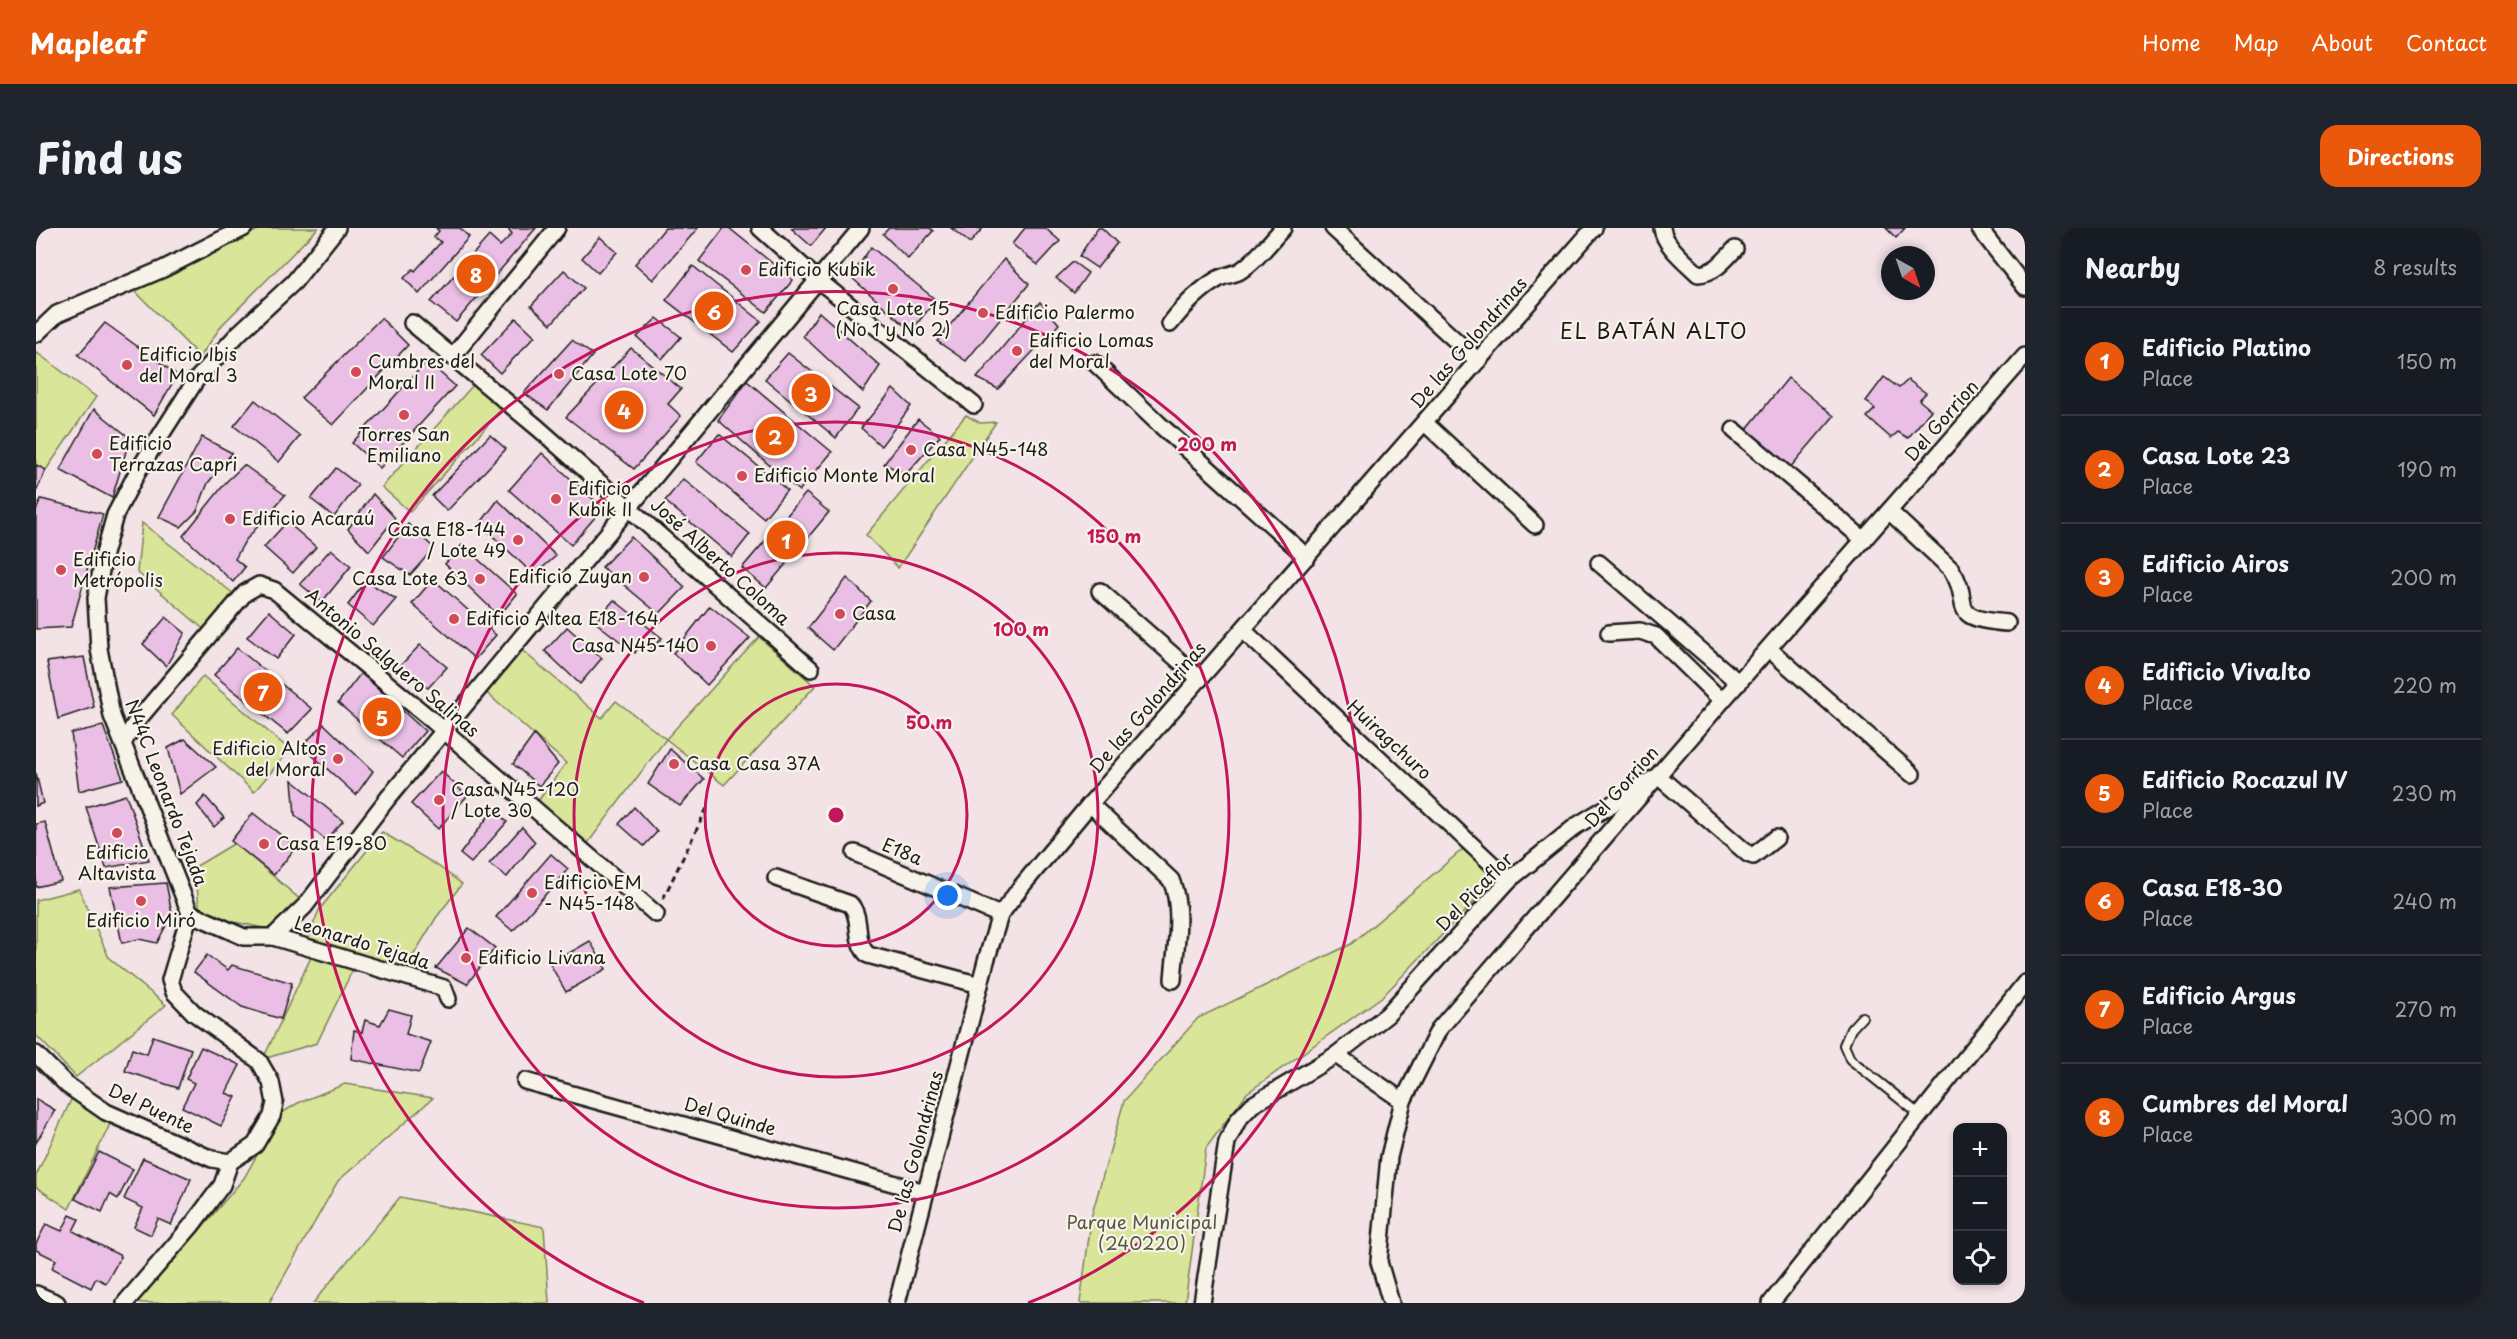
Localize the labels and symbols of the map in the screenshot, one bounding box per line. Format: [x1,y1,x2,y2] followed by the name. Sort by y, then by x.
[1881,246,1935,300] north arrow
[456,252,496,296] pin: 8
[758,255,876,282] place label: Edificio Kubik
[739,263,753,277] marker: Edificio Kubik
[1403,270,1533,414] street label: De las Golondrinas
[886,282,900,296] marker: Casa Lote 15 (No 1 y No 2)
[694,288,734,334] pin: 6
[835,294,951,342] place label: Casa Lote 15 (No 1 y No 2)
[995,298,1135,325] place label: Edificio Palermo
[976,306,990,320] marker: Edificio Palermo
[1560,314,1748,346] district label: EL BATÁN ALTO
[1029,326,1154,374] place label: Edificio Lomas del Moral
[139,340,238,388] place label: Edificio Ibis del Moral 3
[1010,344,1024,358] marker: Edificio Lomas del Moral
[368,347,475,395] place label: Cumbres del Moral II
[120,358,134,372] marker: Edificio Ibis del Moral 3
[571,359,687,386] place label: Casa Lote 70
[349,365,363,379] marker: Cumbres del Moral II
[552,367,566,381] marker: Casa Lote 70
[792,370,830,416] pin: 3
[1898,373,1984,467] street label: Del Gorrion
[604,388,644,432] pin: 4
[397,408,411,422] marker: Torres San Emiliano
[756,414,794,458] pin: 2
[358,420,450,468] place label: Torres San Emiliano
[109,429,237,477] place label: Edificio Terrazas Capri
[1177,430,1237,457] text: 200 m
[923,435,1049,462] place label: Casa N45-148
[904,443,918,457] marker: Casa N45-148
[90,447,104,461] marker: Edificio Terrazas Capri
[754,461,935,488] place label: Edificio Monte Moral
[735,469,749,483] marker: Edificio Monte Moral
[568,474,632,522] place label: Edificio Kubik II
[645,491,797,631] street label: José Alberto Coloma
[549,492,563,506] marker: Edificio Kubik II
[242,504,375,531] place label: Edificio Acaraú
[223,512,237,526] marker: Edificio Acaraú
[387,515,506,563] place label: Casa E18-144 / Lote 49
[766,518,806,562] pin: 1
[1087,522,1141,549] text: 150 m
[511,533,525,547] marker: Casa E18-144 / Lote 49
[73,545,163,593] place label: Edificio Metrópolis
[508,562,632,589] place label: Edificio Zuyan
[54,563,68,577] marker: Edificio Metrópolis
[352,564,468,591] place label: Casa Lote 63
[637,570,651,584] marker: Edificio Zuyan
[473,572,487,586] marker: Casa Lote 63
[300,581,486,743] street label: Antonio Salguero Salinas
[852,599,896,626] place label: Casa
[466,604,659,631] place label: Edificio Altea E18-164
[833,607,847,621] marker: Casa
[447,612,461,626] marker: Edificio Altea E18-164
[993,615,1049,642] text: 100 m
[571,631,699,658] place label: Casa N45-140
[1082,635,1212,779] street label: De las Golondrinas
[704,639,718,653] marker: Casa N45-140
[244,670,282,714] pin: 7
[1342,693,1438,785] street label: Huiragchuro
[362,694,402,740] pin: 5
[119,695,216,890] street label: N44C Leonardo Tejada
[906,708,952,735] text: 50 m
[212,734,326,782] place label: Edificio Altos del Moral
[1578,739,1664,833] street label: Del Gorrion
[686,749,821,776] place label: Casa Casa 37A
[331,752,345,766] marker: Edificio Altos del Moral
[667,757,681,771] marker: Casa Casa 37A
[451,775,579,823] place label: Casa N45-120 / Lote 30
[432,793,446,807] marker: Casa N45-120 / Lote 30
[826,805,846,825] centre of rings
[110,826,124,840] marker: Edificio Altavista
[276,829,387,856] place label: Casa E19-80
[878,830,928,871] street label: E18a
[257,837,271,851] marker: Casa E19-80
[78,838,157,886] place label: Edificio Altavista
[1429,845,1519,937] street label: Del Picaflor
[544,868,642,916] place label: Edificio EM - N45-148
[933,881,962,910] your location
[525,886,539,900] marker: Edificio EM - N45-148
[134,894,148,908] marker: Edificio Miró
[86,906,196,933] place label: Edificio Miró
[291,908,434,975] street label: Leonardo Tejada
[478,943,606,970] place label: Edificio Livana
[459,951,473,965] marker: Edificio Livana
[880,1068,949,1235] street label: De las Golondrinas
[104,1076,199,1139] street label: Del Puente
[681,1090,780,1142] street label: Del Quinde
[1067,1208,1217,1256] park label: Parque Municipal (240220)

